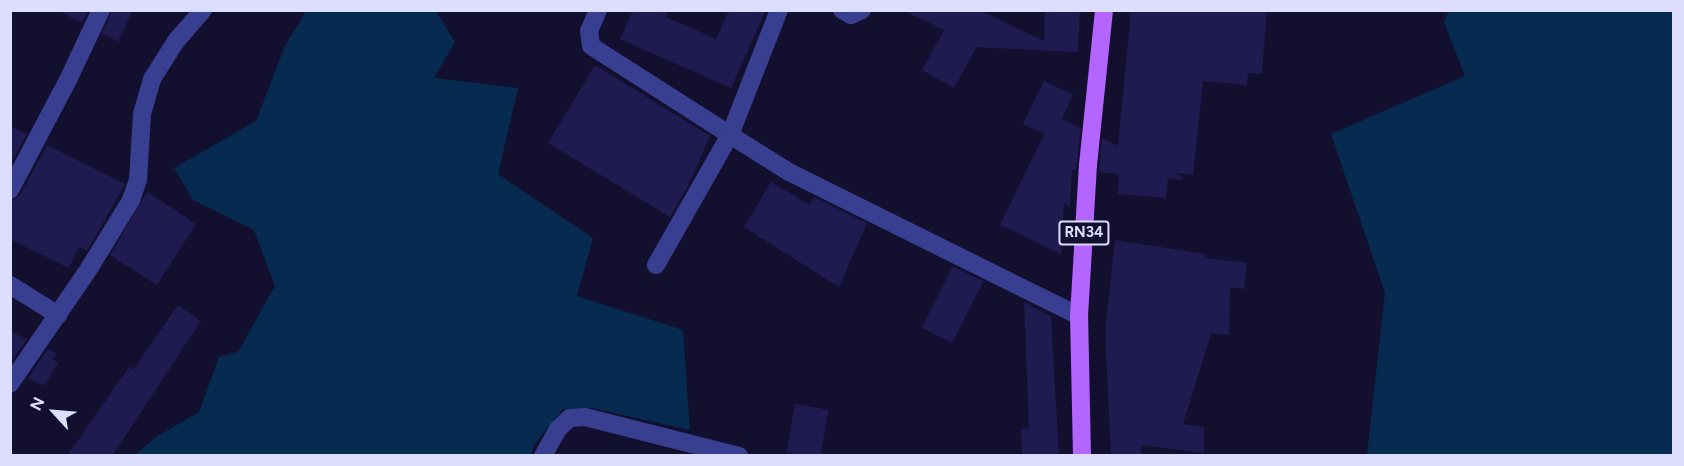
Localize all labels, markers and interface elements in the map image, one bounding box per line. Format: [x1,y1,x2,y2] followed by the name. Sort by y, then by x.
[1057,221,1111,245] road number: RN34
[24,382,84,442] north arrow
[26,394,49,414] text: N

